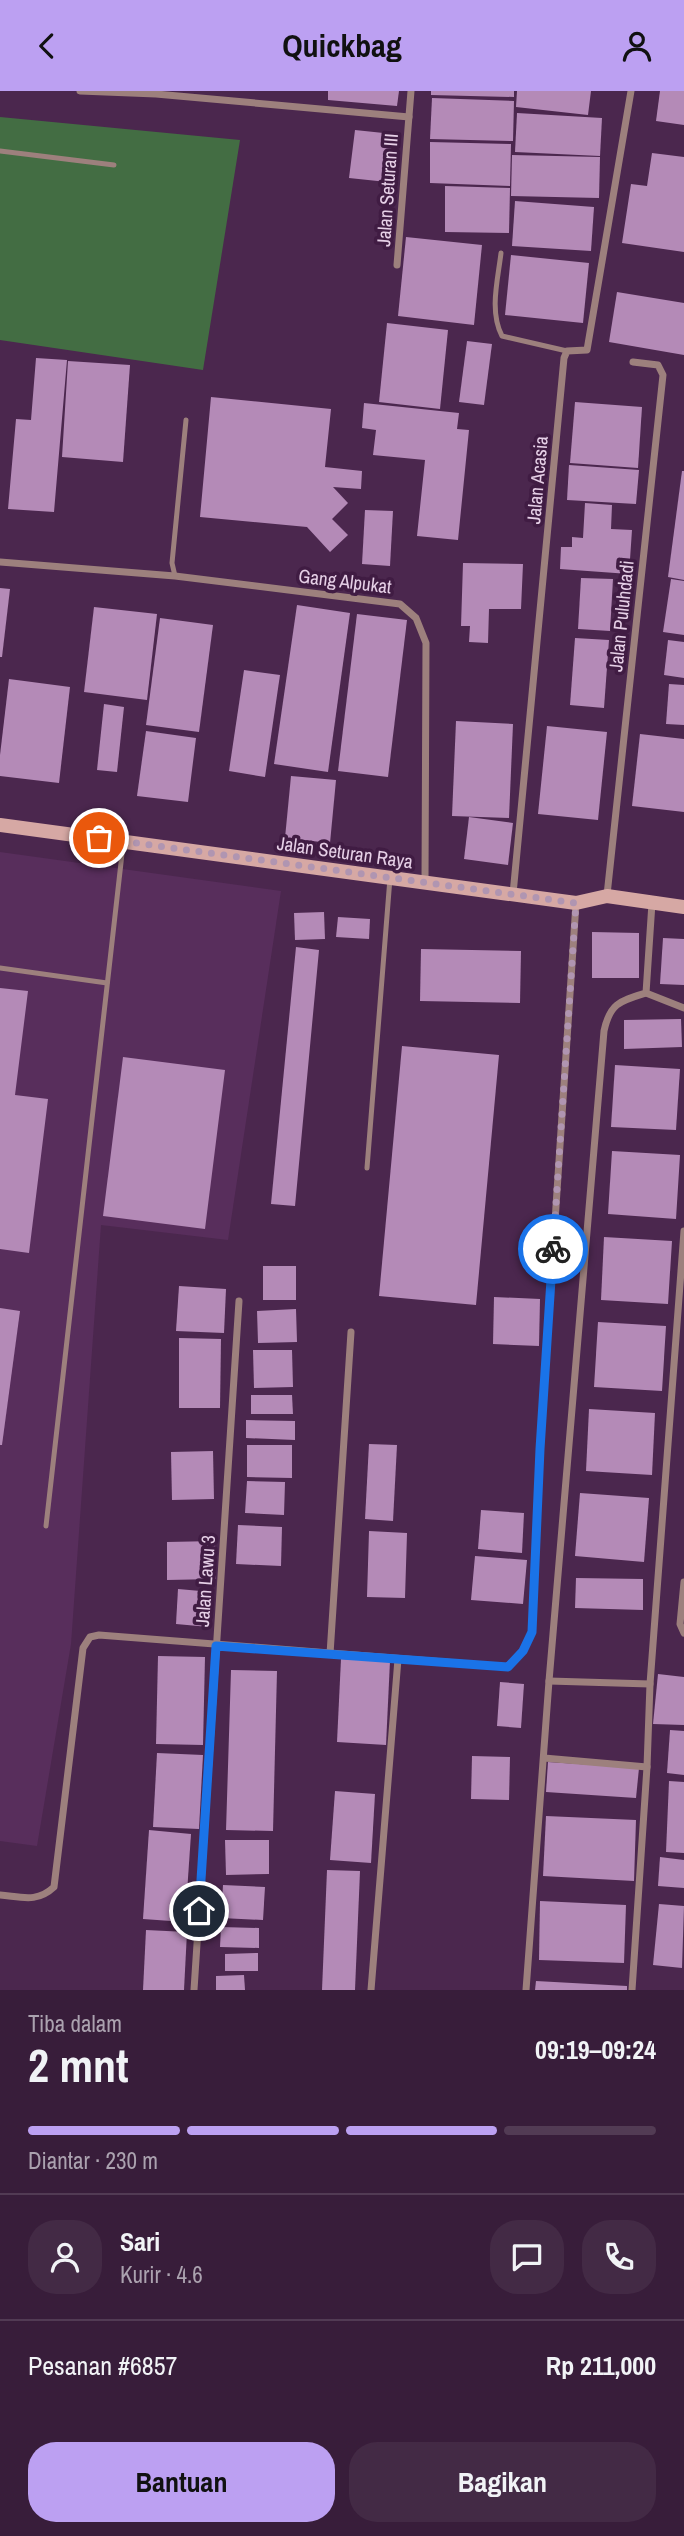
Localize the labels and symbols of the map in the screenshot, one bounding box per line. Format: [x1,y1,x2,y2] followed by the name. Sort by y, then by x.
[370,132,404,248] street label: Jalan Seturan III
[520,435,554,525] street label: Jalan Acasia
[602,559,640,673] street label: Jalan Puluhdadi
[297,562,394,600] street label: Gang Alpukat
[69,808,129,868] pin
[275,830,415,874] street label: Jalan Seturan Raya
[518,1214,588,1284] courier
[189,1534,221,1628] street label: Jalan Lawu 3
[169,1881,229,1941] pin

